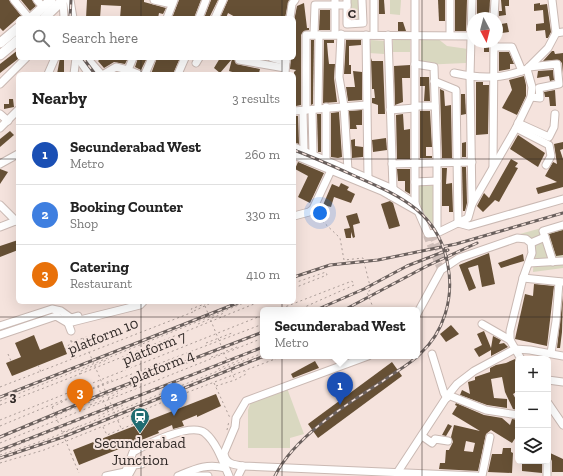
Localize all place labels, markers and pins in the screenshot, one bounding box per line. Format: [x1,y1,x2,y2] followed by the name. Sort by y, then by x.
[327,372,353,405] pin: 1
[67,379,93,412] pin: 3
[161,383,187,416] pin: 2
[129,406,151,434] station icon: Secunderabad Junction
[94,434,186,469] place label: Secunderabad Junction

